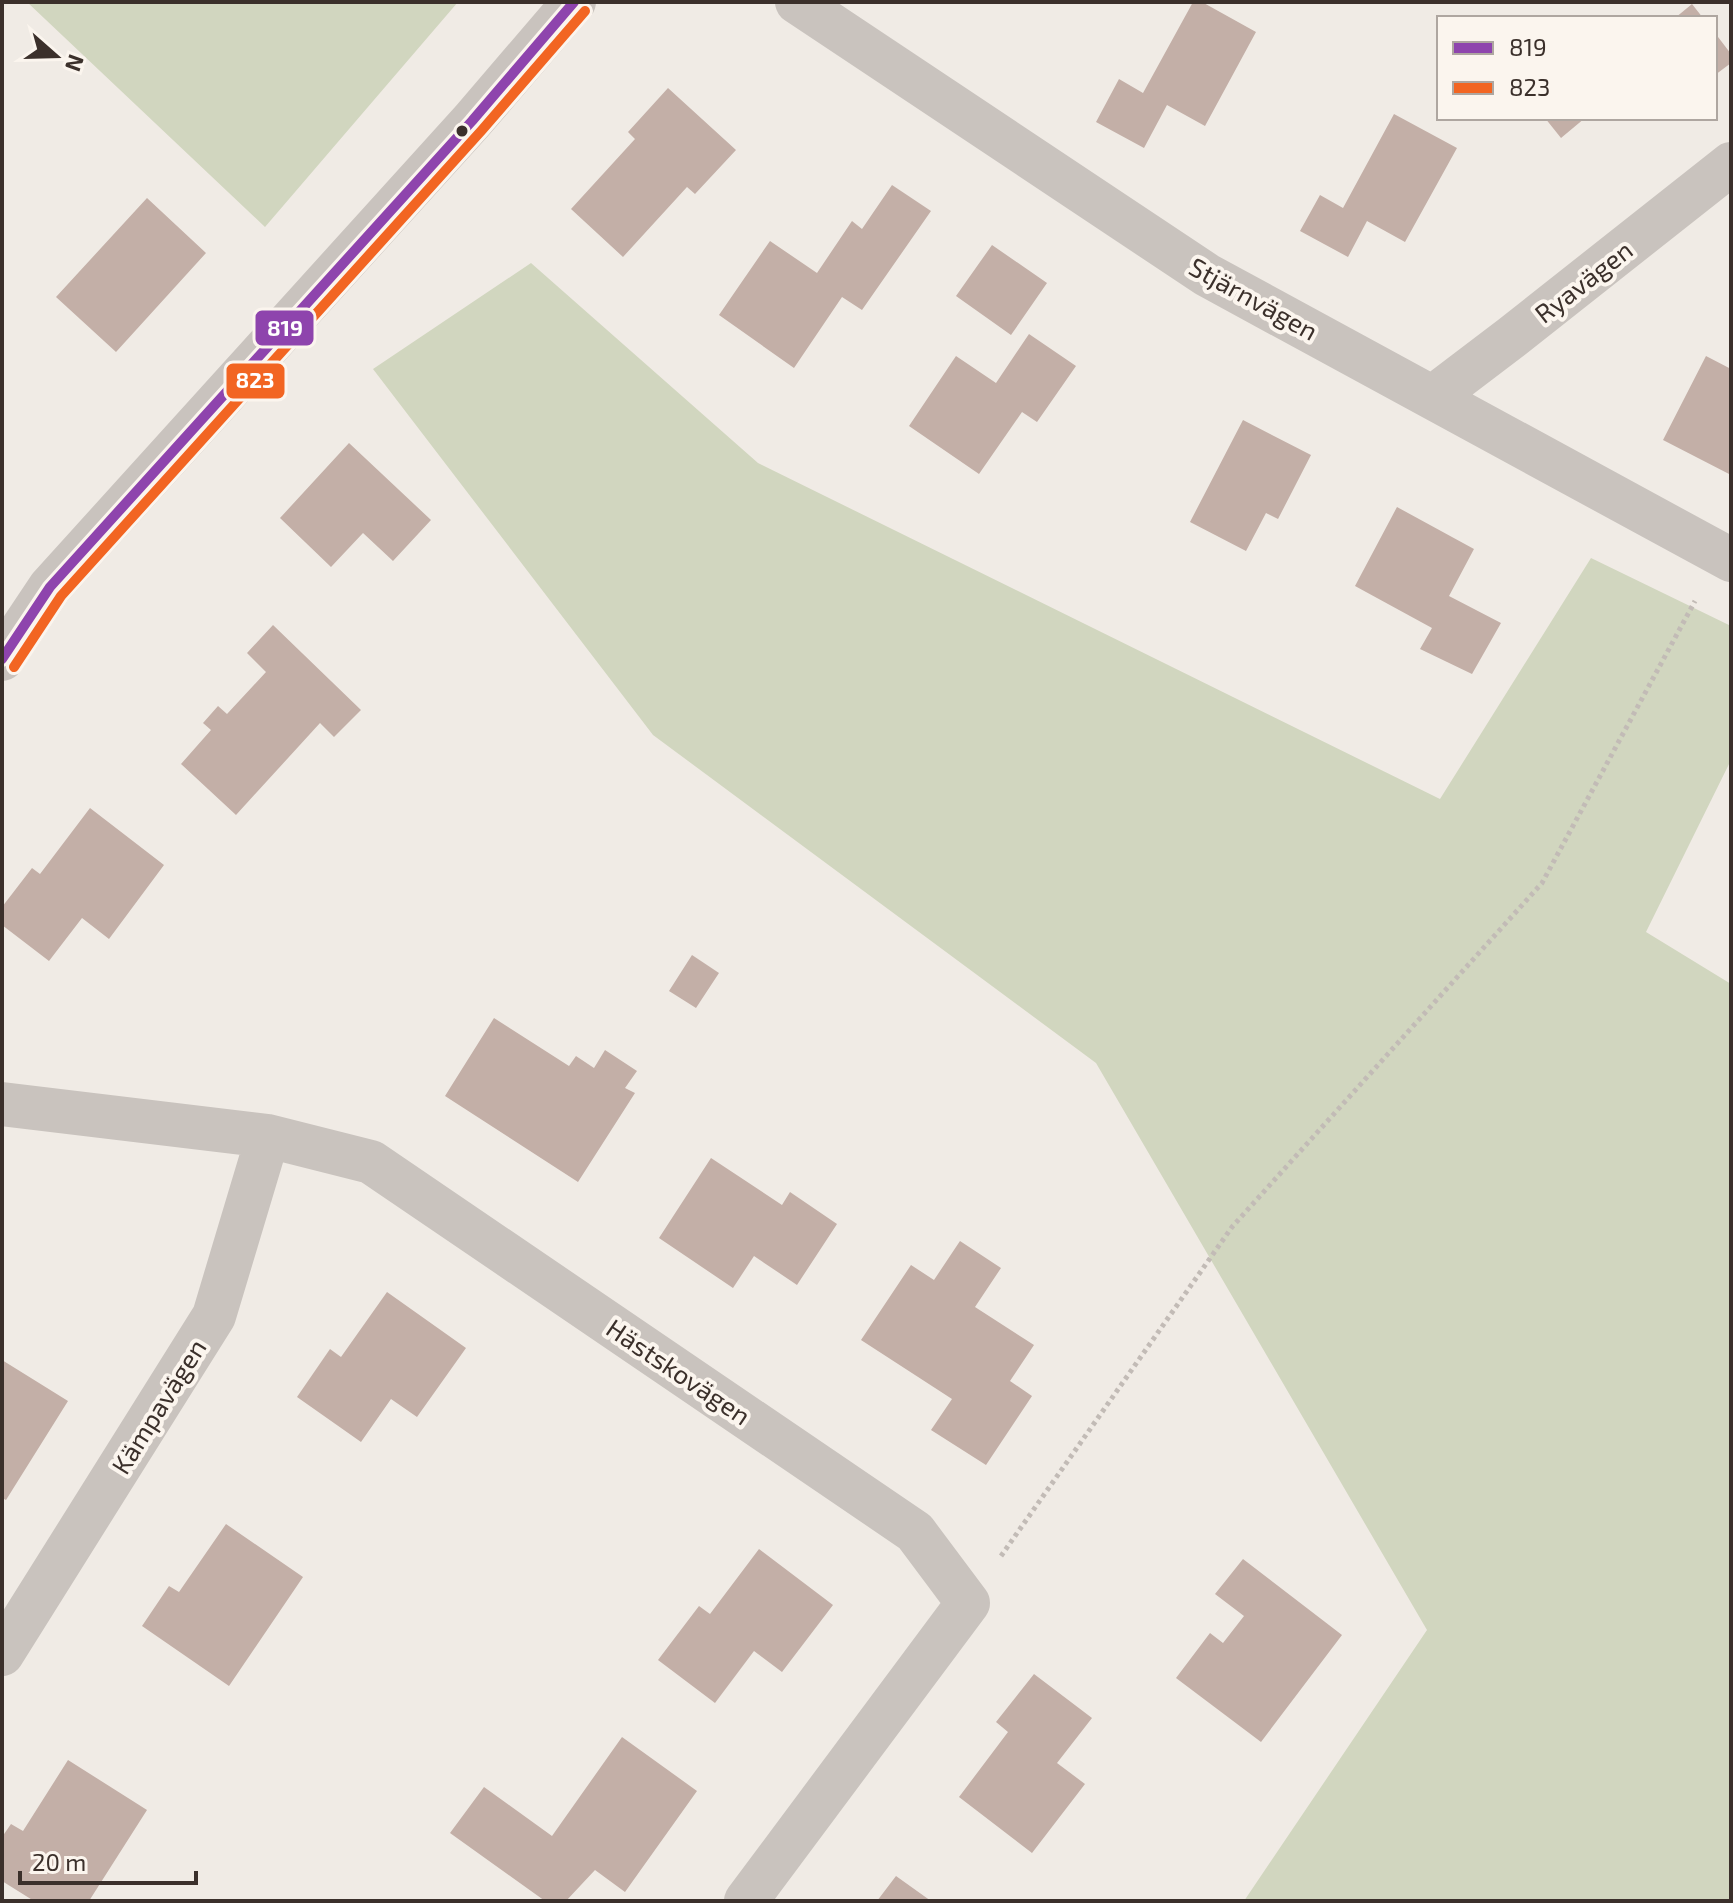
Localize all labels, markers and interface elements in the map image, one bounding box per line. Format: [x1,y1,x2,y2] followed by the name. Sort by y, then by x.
[16,16,96,96] north arrow
[1437,16,1717,120] legend
[1509,32,1547,61] text: 819
[61,51,91,75] text: N
[1509,72,1550,101] text: 823
[454,123,470,139] unlabelled marker
[1528,233,1638,329] street label: Ryavägen
[1184,250,1324,346] street label: Stjärnvägen
[254,309,315,347] line badge: 819
[267,314,303,340] text: 819
[225,362,286,400] line badge: 823
[236,366,274,392] text: 823
[601,1312,757,1430] street label: Hästskovägen
[104,1333,212,1479] street label: Kämpavägen
[20,1835,196,1885] scale bar
[32,1847,86,1876] text: 20 m

